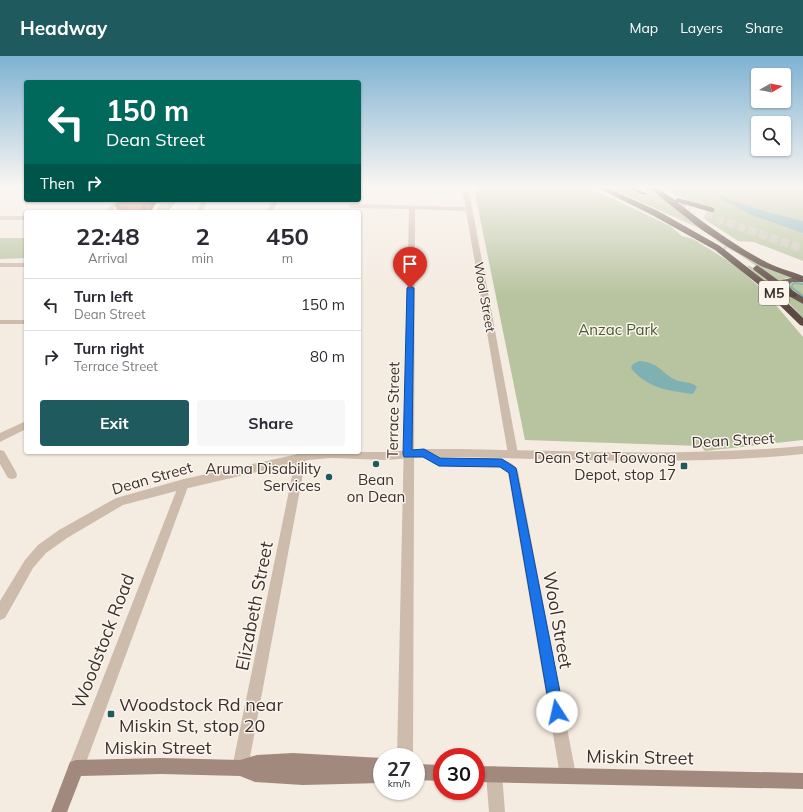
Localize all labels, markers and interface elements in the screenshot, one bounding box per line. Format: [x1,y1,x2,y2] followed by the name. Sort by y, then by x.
[20,16,107,40] text: Headway
[629,19,658,37] text: Map
[680,19,723,37] text: Layers
[745,19,783,37] text: Share
[751,68,791,108] north arrow
[751,68,791,156] map controls
[106,93,189,128] text: 150 m
[40,96,92,148] icon: left
[751,116,791,156] button: search
[106,128,205,151] text: Dean Street
[83,172,105,194] icon: right
[40,174,75,193] text: Then
[76,221,140,251] text: 22:48
[195,221,210,251] text: 2
[266,221,309,251] text: 450
[393,247,427,288] pin
[88,250,128,266] text: Arrival
[192,250,214,266] text: min
[282,250,293,266] text: m
[399,253,421,275] icon: arrive
[471,261,499,334] street label: Wool Street
[759,281,789,305] road number: M5
[74,287,133,306] text: Turn left
[40,294,62,316] icon: left
[301,295,345,314] text: 150 m
[74,306,146,322] text: Dean Street
[578,320,658,339] park label: Anzac Park
[74,339,144,358] text: Turn right
[40,346,62,368] icon: right
[310,347,345,366] text: 80 m
[74,358,158,374] text: Terrace Street
[383,361,403,459] street label: Terrace Street
[40,400,189,446] button: Exit
[197,400,345,446] button: Share
[691,428,775,452] street label: Dean Street
[534,448,676,484] place label: Dean St at Toowong Depot, stop 17
[110,457,194,499] street label: Dean Street
[206,459,321,495] place label: Aruma Disability Services
[371,459,381,469] marker: Bean on Dean
[679,461,689,471] marker: Dean St at Toowong Depot, stop 17
[347,470,405,506] place label: Bean on Dean
[324,472,334,482] marker: Aruma Disability Services
[230,539,278,673] street label: Elizabeth Street
[67,570,139,712] street label: Woodstock Road
[538,570,578,670] street label: Wool Street
[536,691,578,733] position arrow
[119,693,283,737] place label: Woodstock Rd near Miskin St, stop 20
[106,709,116,719] marker: Woodstock Rd near Miskin St, stop 20
[104,736,212,759] street label: Miskin Street
[586,745,694,769] street label: Miskin Street
[433,748,485,800] speed limit sign: 30
[387,756,411,781] text: 27
[388,777,410,790] text: km/h

